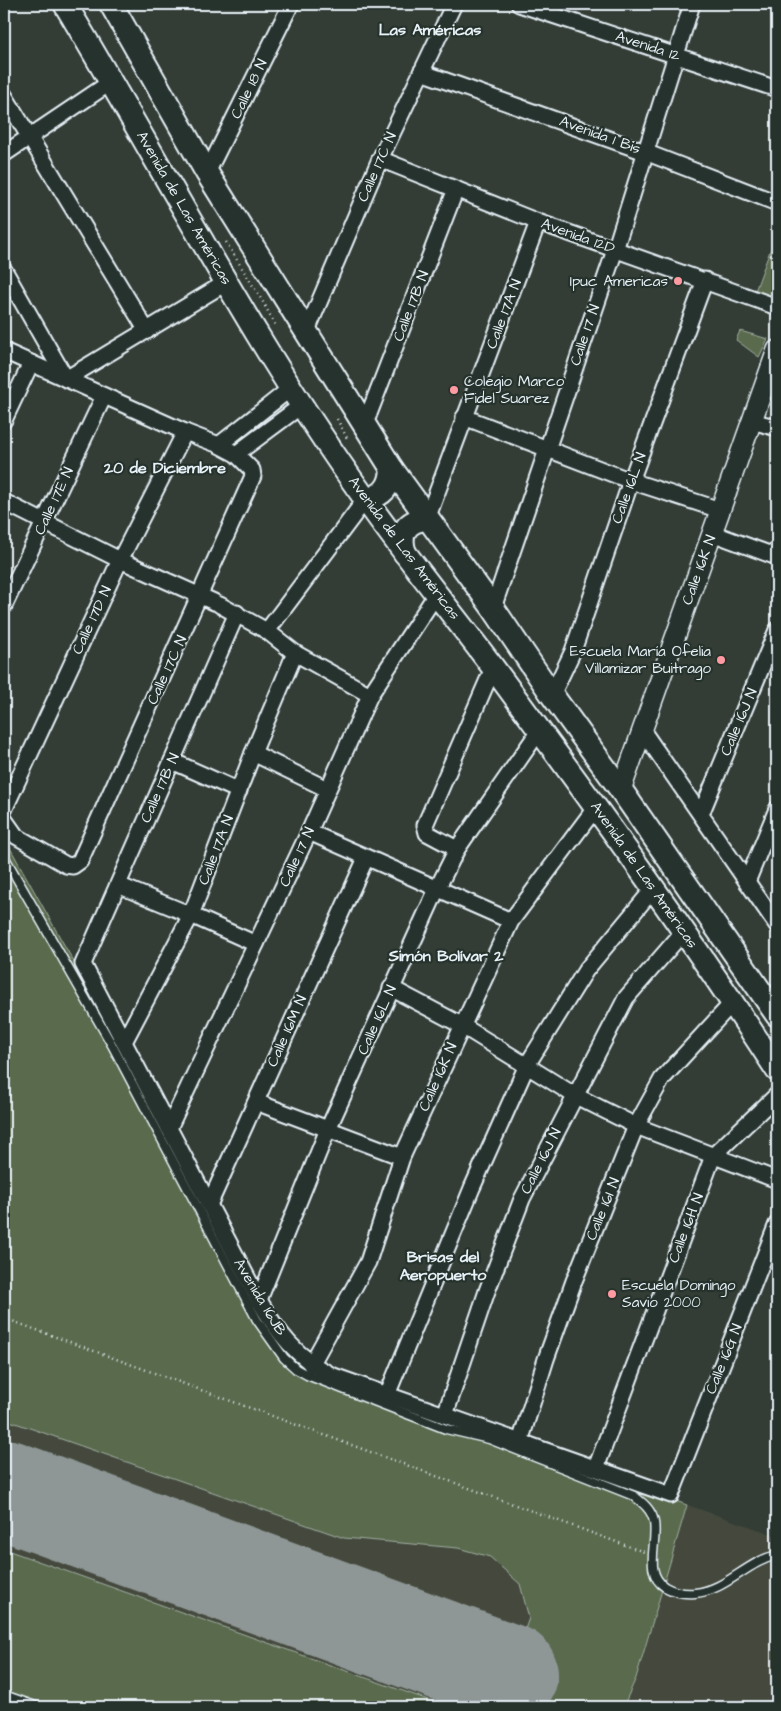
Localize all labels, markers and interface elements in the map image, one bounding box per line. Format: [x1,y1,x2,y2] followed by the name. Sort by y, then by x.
[379,19,481,41] district label: Las Américas
[613,26,684,66] street label: Avenida 12
[226,56,272,122] street label: Calle 18 N
[556,111,644,160] street label: Avenida 1 Bis
[131,127,237,289] street label: Avenida de Las Américas
[352,129,402,205] street label: Calle 17C N
[538,213,618,259] street label: Avenida 12D
[388,268,434,344] street label: Calle 17B N
[570,271,668,292] place label: Ipuc Americas
[672,275,684,287] marker: Ipuc Americas
[481,276,527,352] street label: Calle 17A N
[565,301,605,369] street label: Calle 17 N
[464,371,565,409] place label: Colegio Marco Fidel Suarez
[448,384,460,396] marker: Colegio Marco Fidel Suarez
[606,450,652,526] street label: Calle 16L N
[103,457,226,479] district label: 20 de Diciembre
[29,464,79,538] street label: Calle 17E N
[343,472,465,624] street label: Avenida de Las Américas
[677,532,721,608] street label: Calle 16K N
[67,582,117,658] street label: Calle 17D N
[142,632,192,708] street label: Calle 17C N
[570,641,712,680] place label: Escuela María Ofelia Villamizar Buitrago
[715,654,727,666] marker: Escuela María Ofelia Villamizar Buitrago
[715,685,763,759] street label: Calle 16J N
[135,750,185,826] street label: Calle 17B N
[585,797,703,953] street label: Avenida de Las Américas
[193,812,239,888] street label: Calle 17A N
[274,824,320,890] street label: Calle 17 N
[388,945,504,967] district label: Simón Bolívar 2
[352,982,402,1058] street label: Calle 16L N
[262,992,312,1070] street label: Calle 16M N
[414,1039,462,1115] street label: Calle 16K N
[515,1124,567,1198] street label: Calle 16J N
[581,1174,625,1244] street label: Calle 16I N
[663,1190,709,1266] street label: Calle 16H N
[400,1246,487,1286] district label: Brisas del Aeropuerto
[229,1255,291,1340] street label: Avenida 16JB
[622,1275,736,1313] place label: Escuela Domingo Savio 2000
[606,1288,618,1300] marker: Escuela Domingo Savio 2000
[700,1321,748,1397] street label: Calle 16G N

